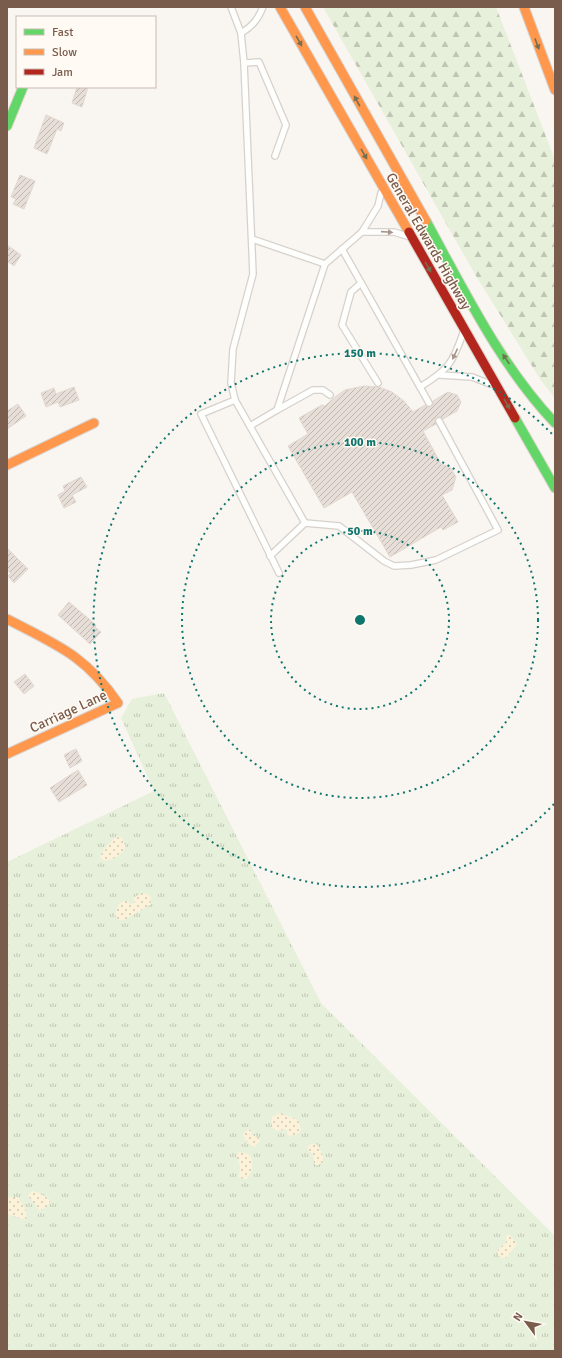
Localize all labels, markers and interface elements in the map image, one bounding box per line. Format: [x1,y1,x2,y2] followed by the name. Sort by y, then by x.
[16,16,156,88] legend
[52,25,73,40] text: Fast
[296,35,303,47] one-way arrow
[535,38,541,50] one-way arrow
[52,45,77,60] text: Slow
[52,65,73,80] text: Jam
[354,95,361,107] one-way arrow
[360,148,367,160] one-way arrow
[382,170,475,313] street label: General Edwards Highway
[381,228,393,235] one-way arrow
[424,261,431,273] one-way arrow
[344,346,376,361] text: 150 m
[452,348,458,360] one-way arrow
[502,354,510,364] one-way arrow
[504,398,511,410] one-way arrow
[344,435,376,450] text: 100 m
[347,524,373,539] text: 50 m
[353,613,367,627] centre of rings
[27,686,110,737] street label: Carriage Lane
[506,1302,546,1342] north arrow
[510,1310,525,1324] text: N

